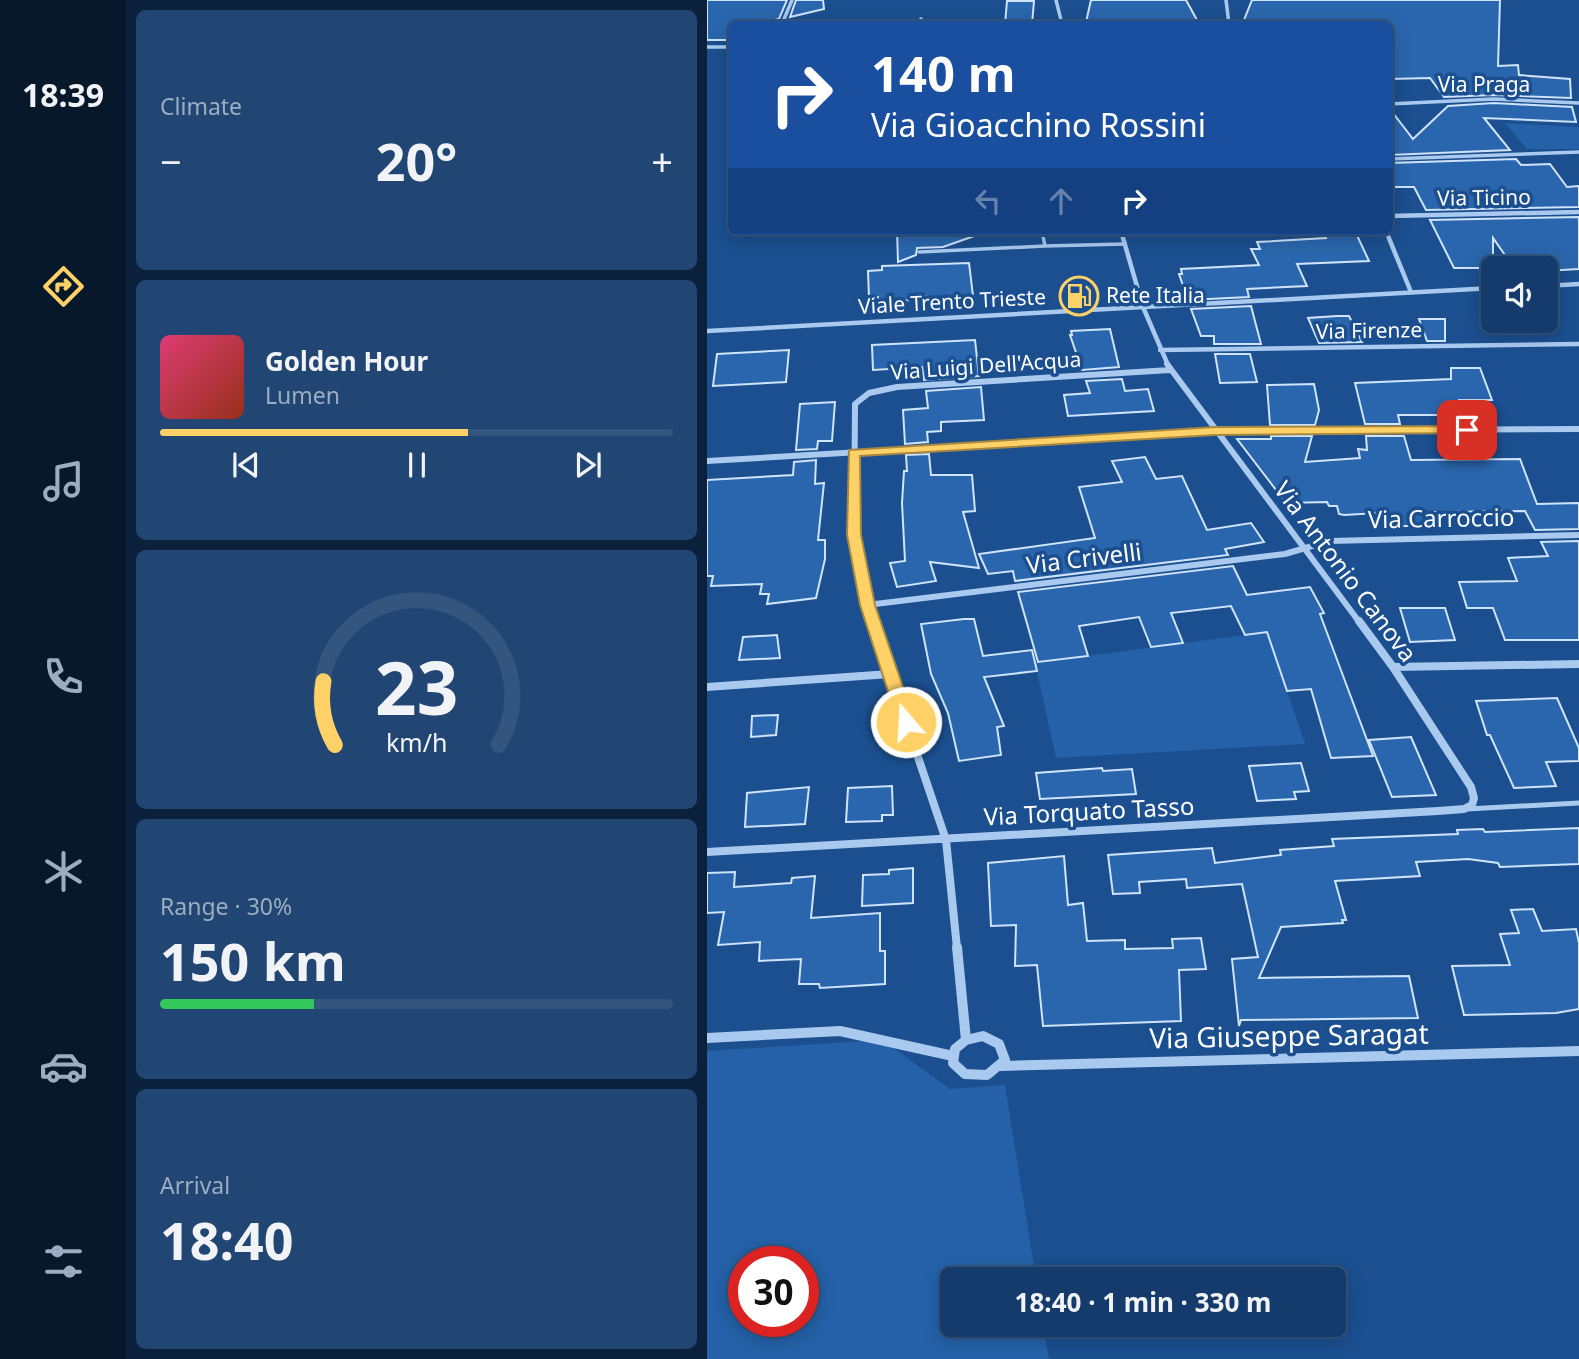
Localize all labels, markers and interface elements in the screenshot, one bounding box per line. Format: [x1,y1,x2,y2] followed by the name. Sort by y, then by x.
[871,40,1016,106] text: 140 m
[756,49,847,140] icon: right
[1438,70,1530,98] street label: Via Praga
[22,73,104,116] text: 18:39
[160,90,242,122] text: Climate
[871,103,1206,146] text: Via Gioacchino Rossini
[376,125,457,196] text: 20°
[160,135,182,187] text: −
[651,135,673,187] text: +
[969,182,1007,220] icon: left
[1042,182,1080,220] icon: ahead
[1115,182,1153,220] icon: right
[1437,182,1531,212] street label: Via Ticino
[1481,256,1558,333] map controls
[1481,256,1558,333] button: sound
[39,262,88,311] icon: directions
[1058,275,1100,317] fuel station icon: Rete Italia
[1106,281,1205,309] place label: Rete Italia
[857,282,1047,320] street label: Viale Trento Trieste
[1316,315,1422,345] street label: Via Firenze
[265,343,428,379] text: Golden Hour
[890,344,1082,386] street label: Via Luigi Dell'Acqua
[265,379,340,411] text: Lumen
[1437,400,1497,460] pin
[1448,411,1486,449] icon: arrive
[227,446,265,484] icon: previous
[398,446,436,484] icon: pause
[569,446,607,484] icon: next
[39,457,88,506] icon: music
[1267,474,1425,668] street label: Via Antonio Canova
[1367,500,1515,535] street label: Via Carroccio
[1024,534,1143,581] street label: Via Crivelli
[375,638,458,737] text: 23
[39,652,88,701] icon: phone
[869,685,943,759] position arrow
[386,725,447,759] text: km/h
[983,789,1195,832] street label: Via Torquato Tasso
[39,847,88,896] icon: climate
[160,890,292,922] text: Range · 30%
[160,925,346,996] text: 150 km
[1149,1014,1429,1056] street label: Via Giuseppe Saragat
[39,1042,88,1091] icon: car
[160,1169,230,1201] text: Arrival
[160,1204,294,1275] text: 18:40
[39,1237,88,1286] icon: filters
[728,1246,819,1337] speed limit sign: 30
[1015,1284,1271,1320] text: 18:40 · 1 min · 330 m

